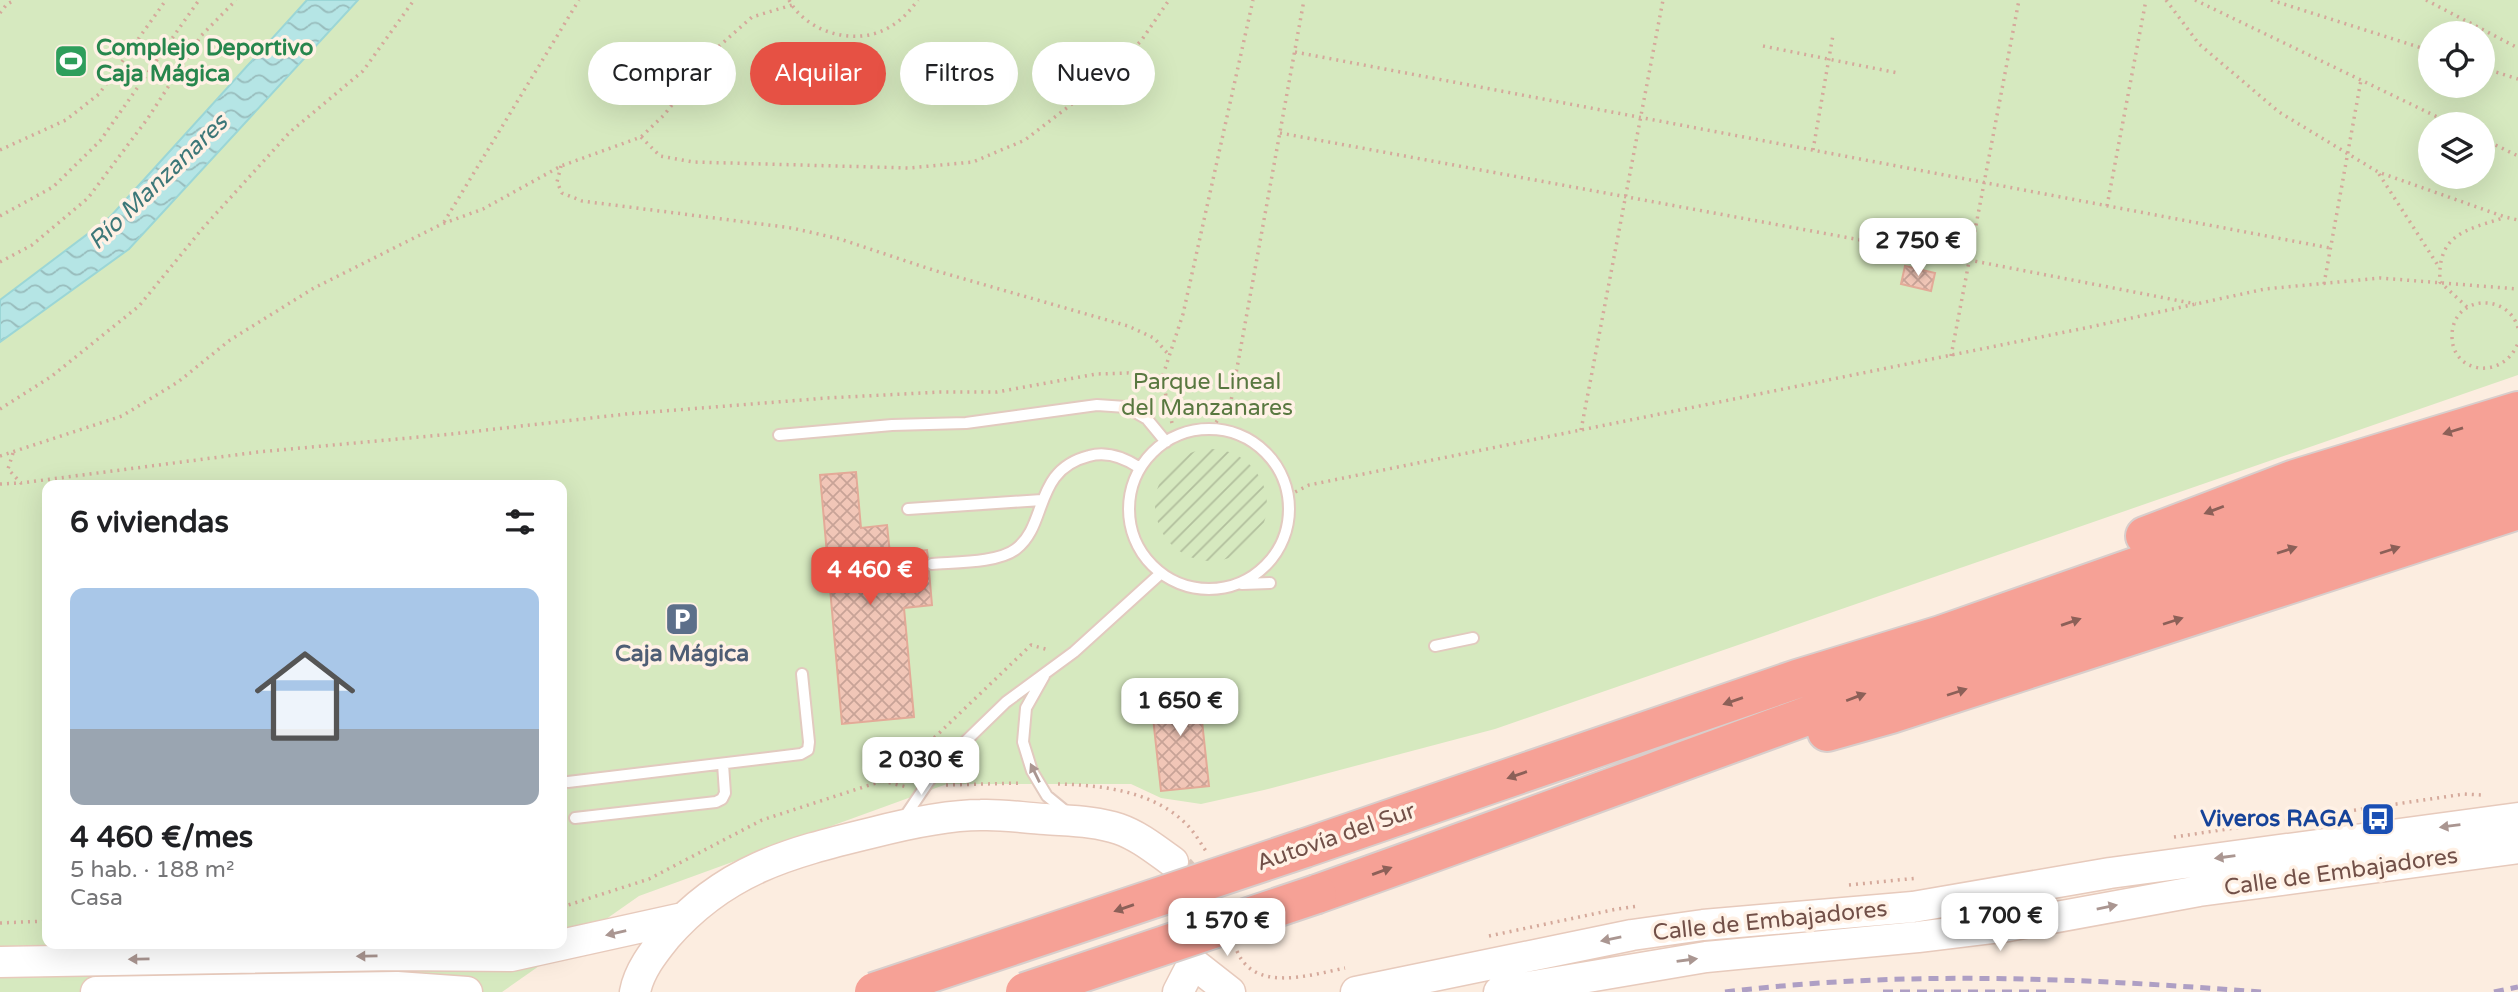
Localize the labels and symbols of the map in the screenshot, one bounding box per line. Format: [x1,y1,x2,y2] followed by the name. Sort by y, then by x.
[96,34,313,88] place label: Complejo Deportivo Caja Mágica
[52,42,90,80] sports icon: Complejo Deportivo Caja Mágica
[82,107,235,256] water label: Río Manzanares
[1853,218,1983,278] pin: 2 750 €
[1121,368,1293,422] park label: Parque Lineal del Manzanares
[2442,426,2463,436] one-way arrow
[2203,505,2224,516] one-way arrow
[2379,544,2400,554] one-way arrow
[2276,545,2297,555] one-way arrow
[805,548,935,607] pin: 4 460 €
[663,600,701,638] parking icon: Caja Mágica
[2163,615,2184,626] one-way arrow
[2060,616,2081,627] one-way arrow
[615,640,749,668] place label: Caja Mágica
[1115,678,1245,738] pin: 1 650 €
[1947,686,1968,697] one-way arrow
[1845,691,1866,702] one-way arrow
[1722,696,1743,707] one-way arrow
[856,738,986,797] pin: 2 030 €
[1029,763,1040,783] one-way arrow
[1507,770,1528,781] one-way arrow
[1253,797,1419,877] street label: Autovía del Sur
[2359,800,2397,838] bus stop icon: Viveros RAGA
[2200,805,2354,833] place label: Viveros RAGA
[2439,820,2461,831] one-way arrow
[2222,842,2460,902] street label: Calle de Embajadores
[2214,851,2236,862] one-way arrow
[1371,866,1392,877] one-way arrow
[1935,894,2065,953] pin: 1 700 €
[1651,895,1889,947] street label: Calle de Embajadores
[1162,898,1292,958] pin: 1 570 €
[2096,901,2118,912] one-way arrow
[1113,903,1134,914] one-way arrow
[605,928,627,939] one-way arrow
[1600,933,1622,944] one-way arrow
[356,950,378,962] one-way arrow
[128,954,150,965] one-way arrow
[1676,954,1698,965] one-way arrow

